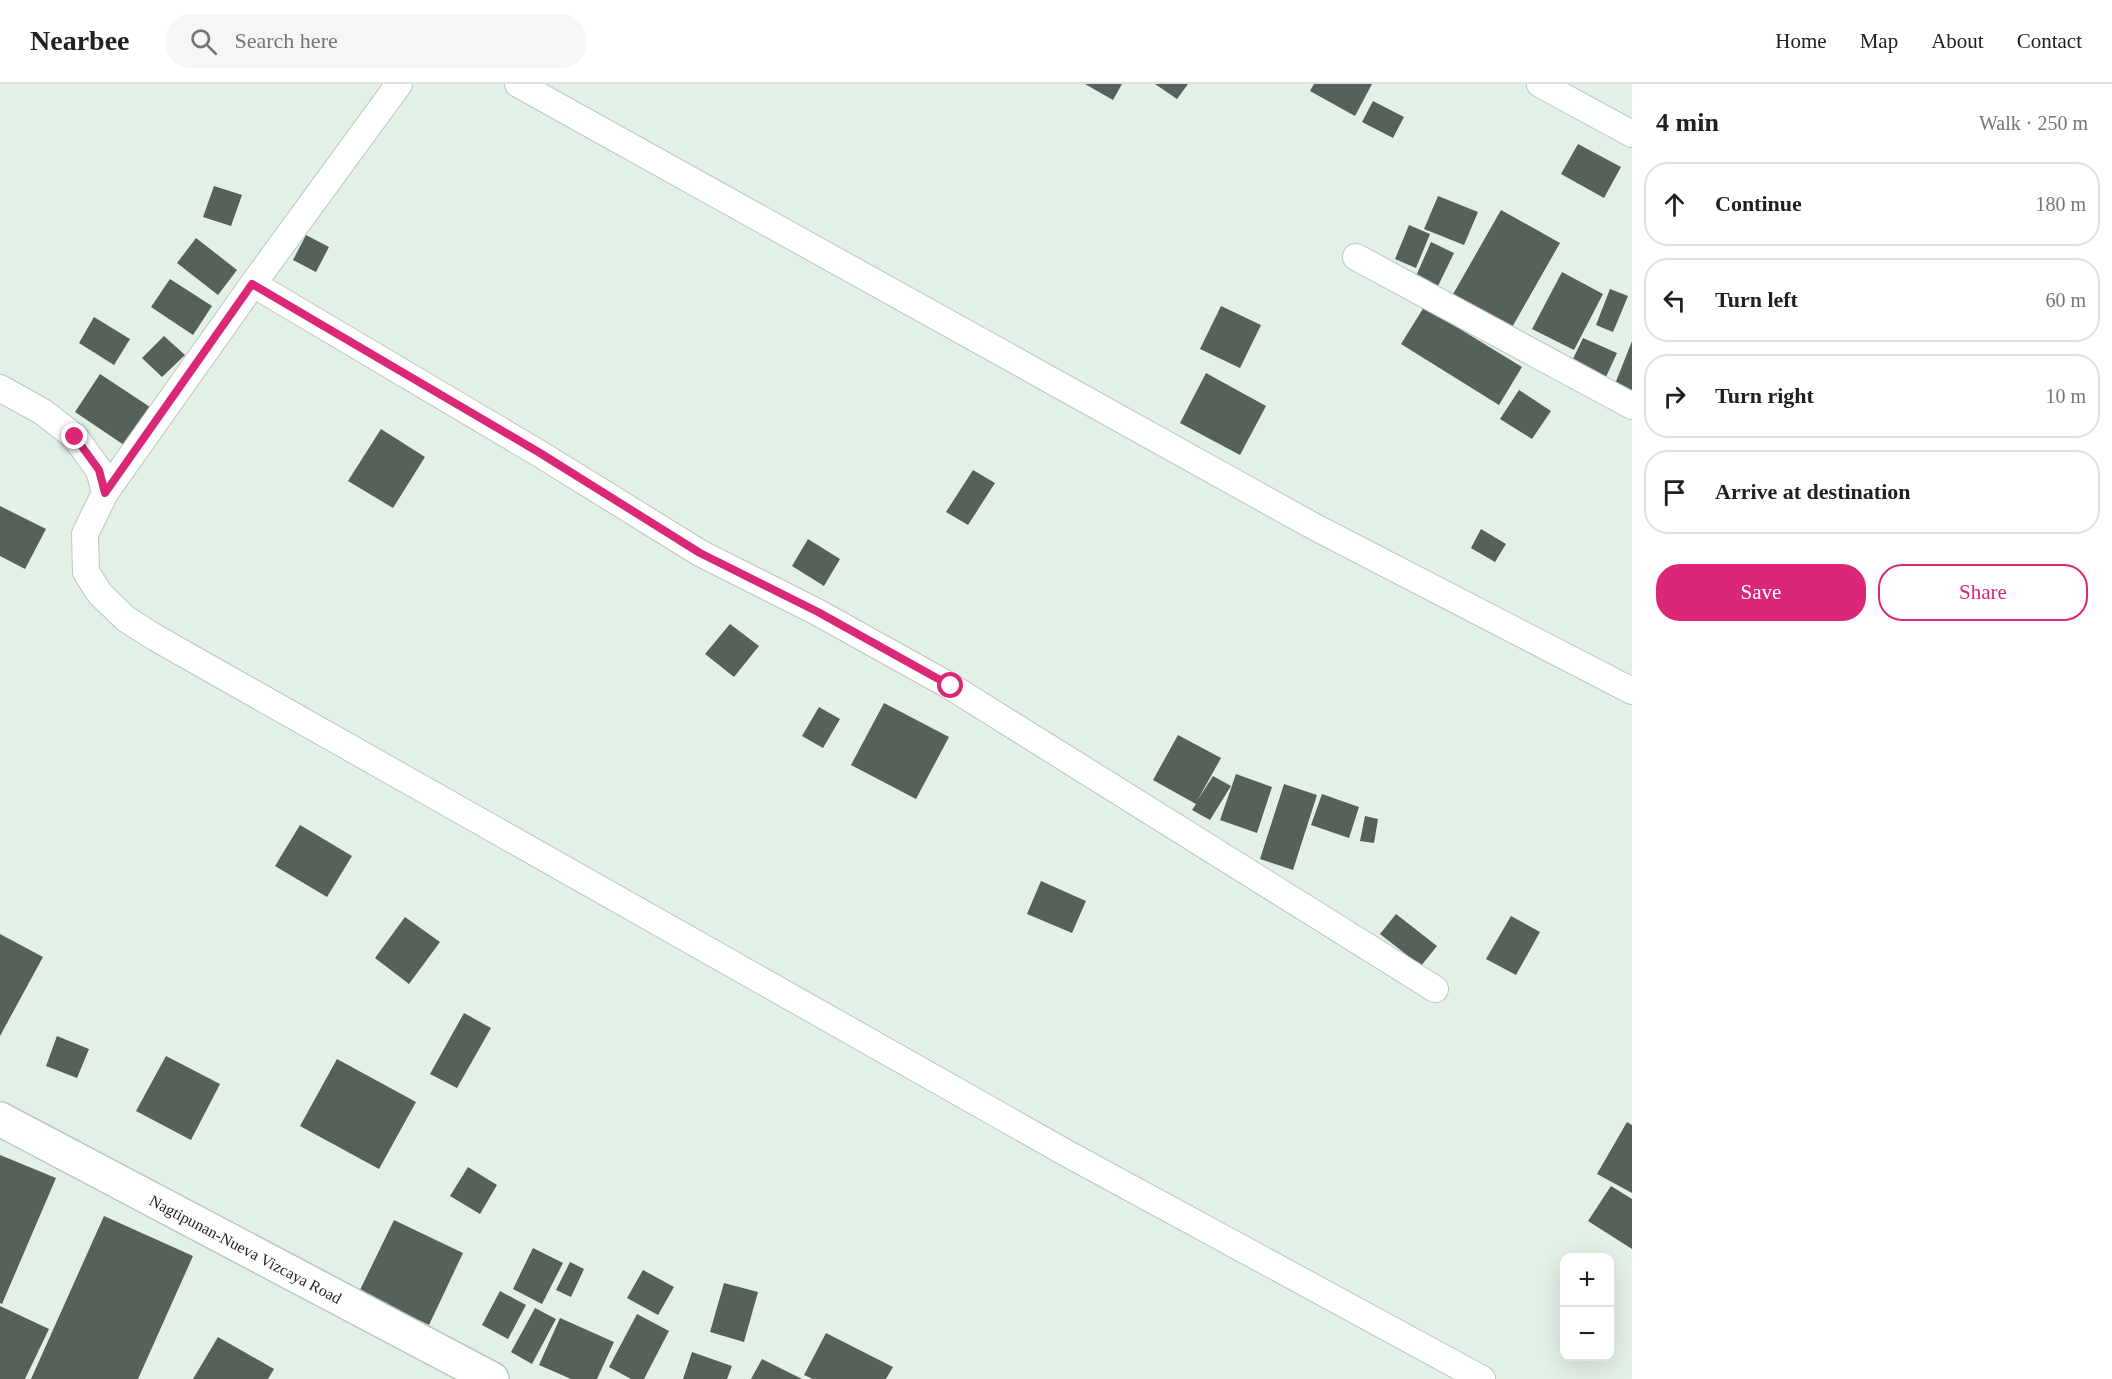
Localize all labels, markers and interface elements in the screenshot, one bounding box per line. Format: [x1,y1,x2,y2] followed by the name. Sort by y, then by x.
[166,14,586,68] search box
[30,25,130,56] text: Nearbee
[187,25,220,58] icon: search
[235,28,338,53] text: Search here
[1775,29,1827,53] text: Home
[1860,29,1898,53] text: Map
[1931,29,1984,53] text: About
[2017,29,2082,53] text: Contact
[1656,108,1719,137] text: 4 min
[1979,112,2088,134] text: Walk · 250 m
[1658,188,1691,221] icon: ahead
[1715,191,1802,216] text: Continue
[2035,193,2086,215] text: 180 m
[1658,284,1691,317] icon: left
[1715,287,1798,312] text: Turn left
[2045,289,2086,311] text: 60 m
[1658,380,1691,413] icon: right
[1715,383,1814,408] text: Turn right
[2045,385,2086,407] text: 10 m
[61,423,87,449] route end
[1658,476,1691,509] icon: arrive
[1715,479,1911,504] text: Arrive at destination
[1656,564,1866,621] button: Save
[1878,564,2088,621] button: Share
[937,672,963,698] route start
[147,1191,345,1307] street label: Nagtipunan-Nueva Vizcaya Road
[1560,1253,1614,1361] map controls
[1560,1253,1614,1307] button: +
[1560,1307,1614,1361] button: −

